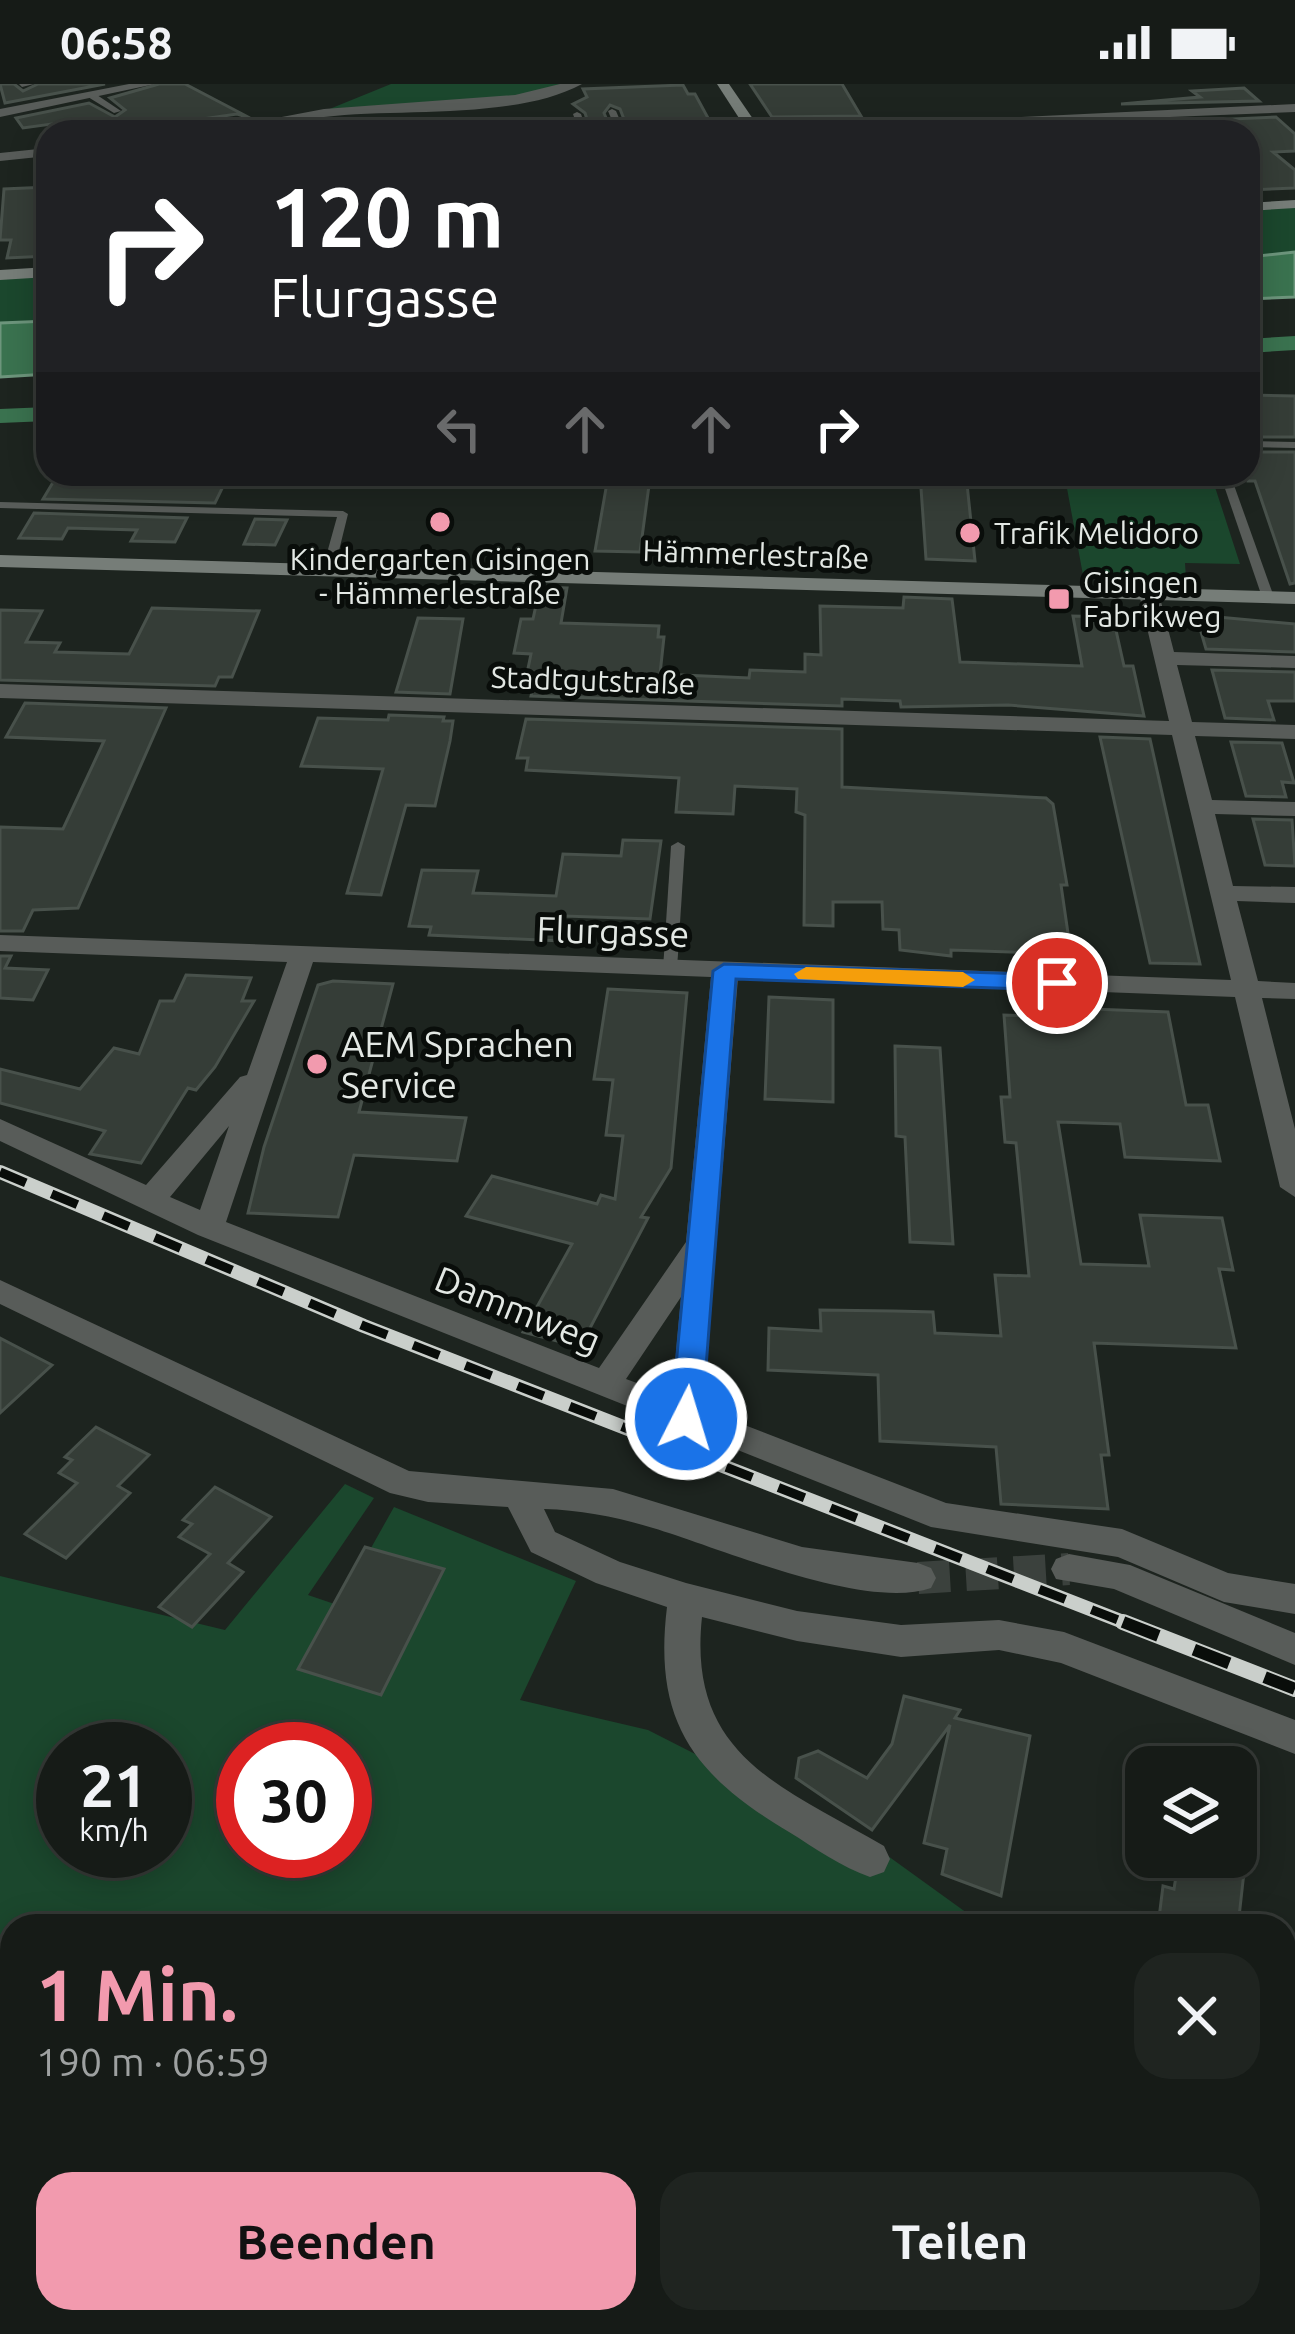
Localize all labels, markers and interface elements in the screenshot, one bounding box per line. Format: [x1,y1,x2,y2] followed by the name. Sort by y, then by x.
[60,17,173,68] text: 06:58
[72,168,228,324] icon: right
[270,169,504,263] text: 120 m
[270,267,499,327] text: Flurgasse
[426,396,492,462] icon: left
[552,396,618,462] icon: ahead
[678,396,744,462] icon: ahead
[804,396,870,462] icon: right
[427,509,453,535] marker: Kindergarten Gisingen - Hämmerlestraße
[994,516,1199,550] place label: Trafik Melidoro
[957,520,983,546] marker: Trafik Melidoro
[642,533,870,575] street label: Hämmerlestraße
[290,542,590,610] place label: Kindergarten Gisingen - Hämmerlestraße
[1083,565,1222,633] place label: Gisingen Fabrikweg
[1046,586,1072,612] marker: Gisingen Fabrikweg
[490,659,696,701] street label: Stadtgutstraße
[536,908,690,954] street label: Flurgasse
[1006,932,1108,1034] pin
[1024,950,1090,1016] icon: arrive
[341,1023,574,1105] place label: AEM Sprachen Service
[304,1051,330,1077] marker: AEM Sprachen Service
[429,1257,607,1361] street label: Dammweg
[623,1356,749,1482] position arrow
[216,1722,372,1878] speed limit sign: 30
[1125,1746,1257,1878] map controls
[1125,1746,1257,1878] button: layers
[80,1751,148,1818] text: 21
[79,1813,149,1847] text: km/h
[1134,1953,1260,2079] button: close
[36,1954,238,2035] text: 1 Min.
[36,2040,270,2083] text: 190 m · 06:59
[36,2172,636,2310] button: Beenden
[660,2172,1260,2310] button: Teilen

